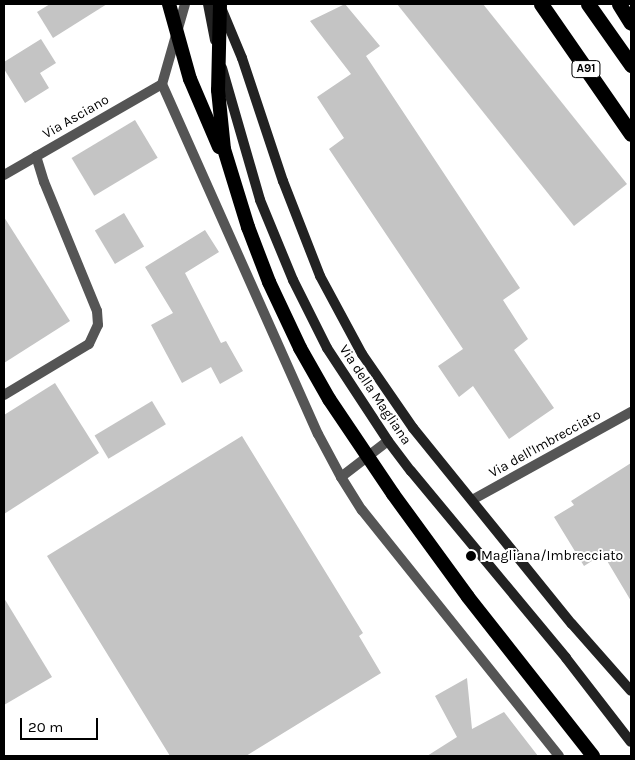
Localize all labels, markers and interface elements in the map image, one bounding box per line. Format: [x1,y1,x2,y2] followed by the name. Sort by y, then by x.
[571,60,601,78] road number: A91
[40,91,112,143] street label: Via Asciano
[335,342,415,448] street label: Via della Magliana
[486,406,604,482] street label: Via dell'Imbrecciato
[481,548,623,564] place label: Magliana/Imbrecciato
[465,550,477,562] marker: Magliana/Imbrecciato
[22,708,100,740] scale bar
[28,718,63,736] text: 20 m

